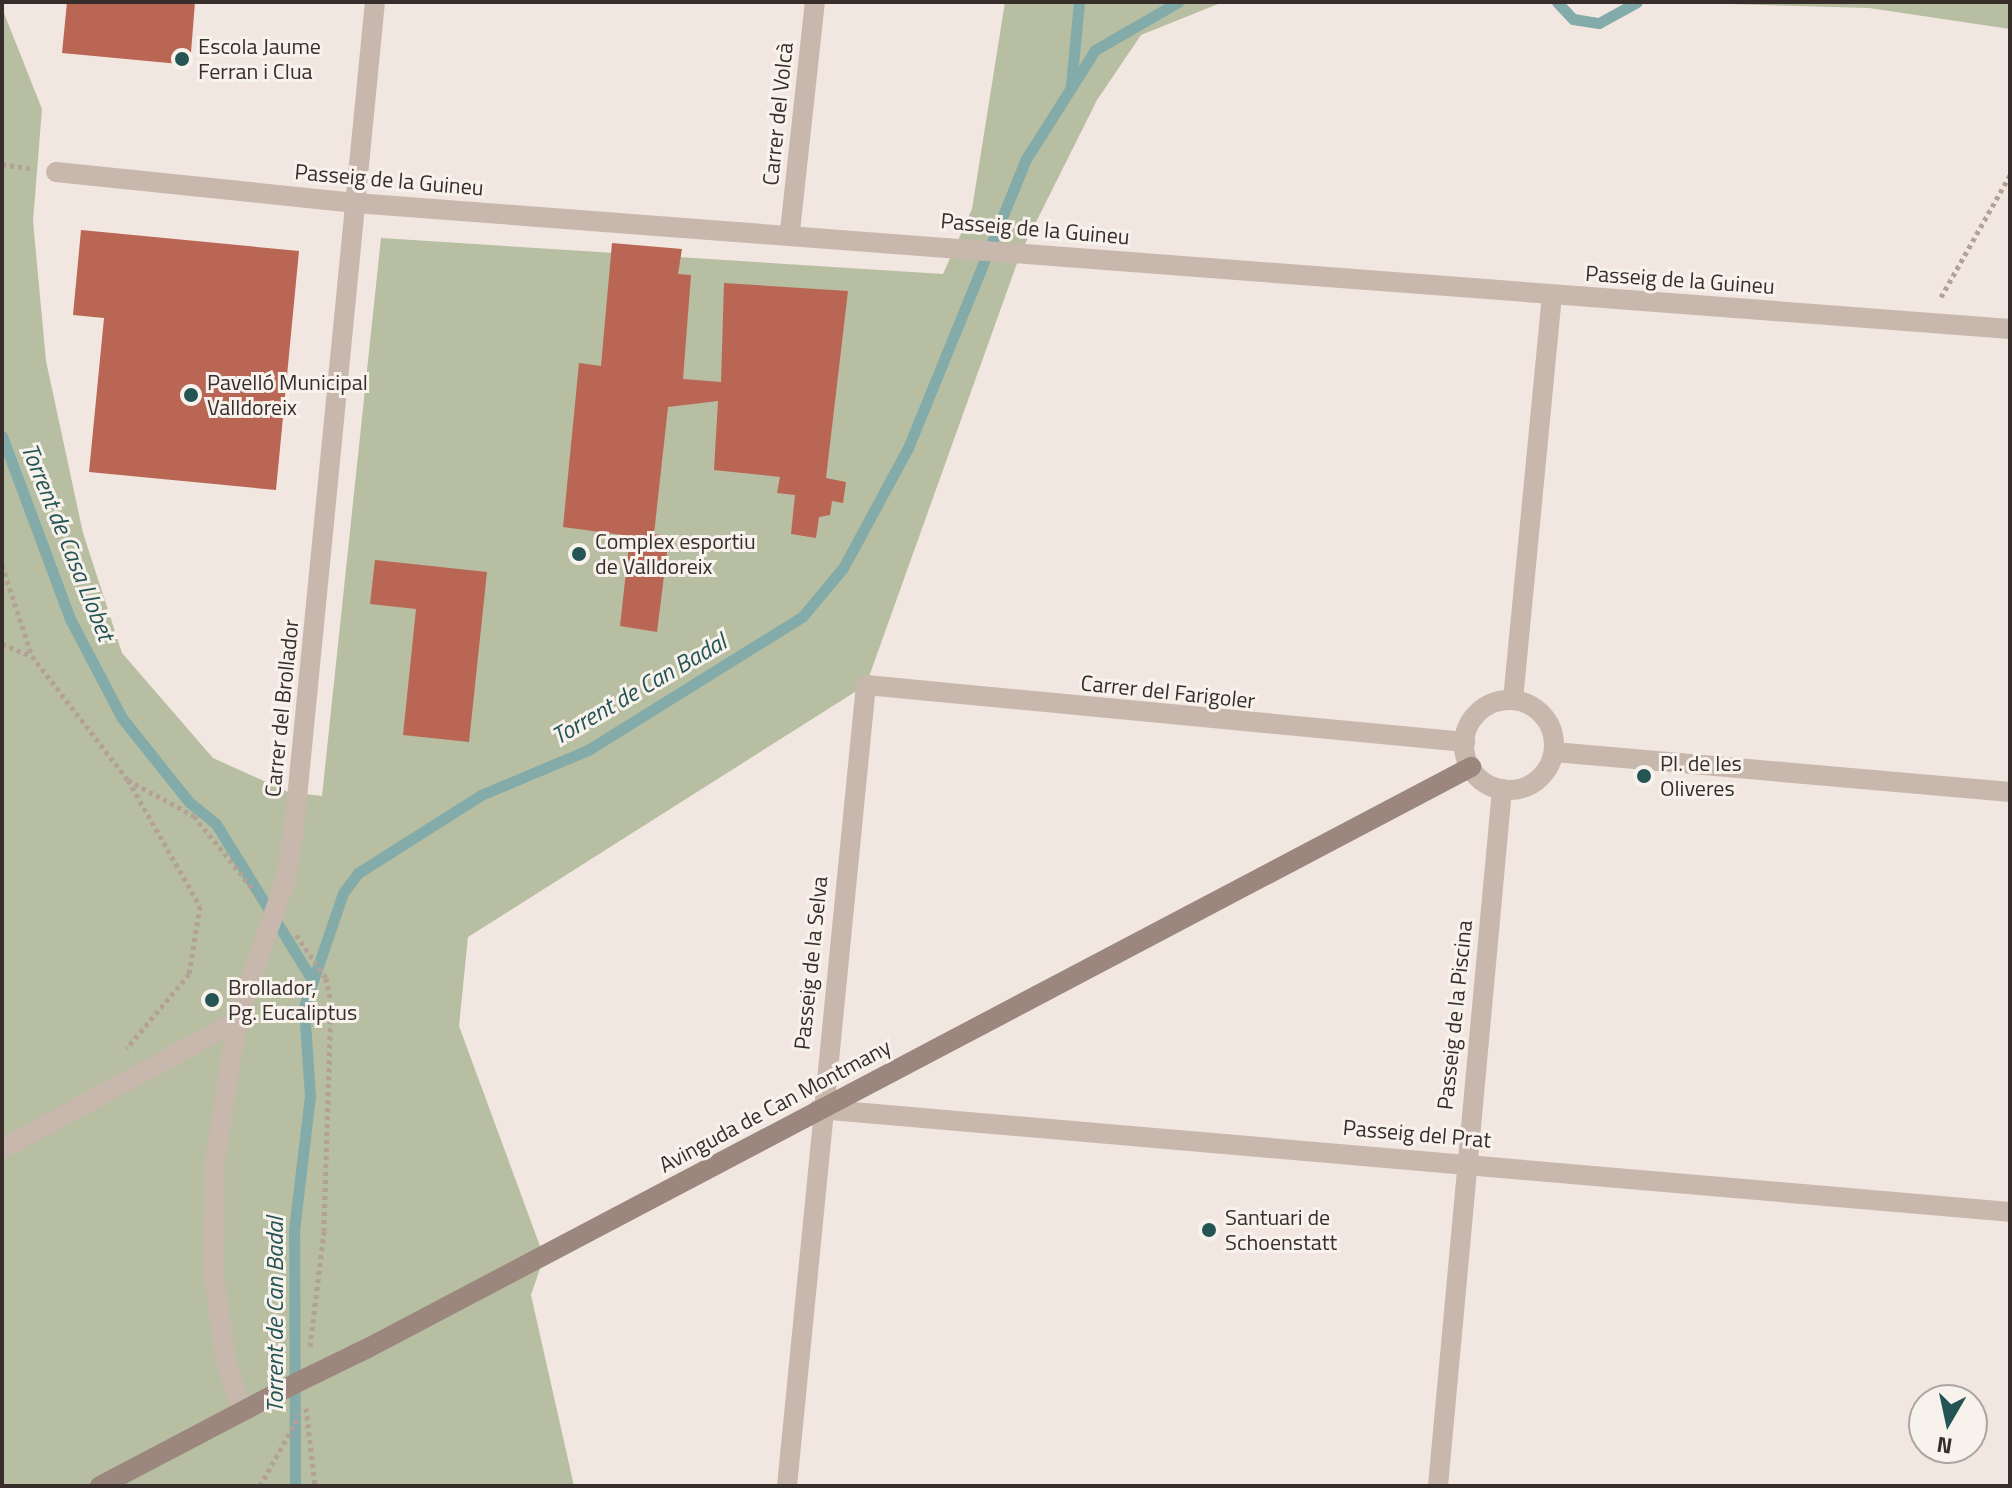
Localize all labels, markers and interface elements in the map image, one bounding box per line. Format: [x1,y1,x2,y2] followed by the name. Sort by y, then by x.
[198,33,321,84] place label: Escola Jaume Ferran i Clua
[757,41,799,187] street label: Carrer del Volcà
[173,50,191,68] marker: Escola Jaume Ferran i Clua
[293,159,485,201] street label: Passeig de la Guineu
[939,208,1131,250] street label: Passeig de la Guineu
[1584,260,1776,300] street label: Passeig de la Guineu
[207,369,368,420] place label: Pavelló Municipal Valldoreix
[182,386,200,404] marker: Pavelló Municipal Valldoreix
[15,439,121,645] water label: Torrent de Casa Llobet
[595,528,756,580] place label: Complex esportiu de Valldoreix
[570,545,588,563] marker: Complex esportiu de Valldoreix
[260,618,304,798] street label: Carrer del Brollador
[547,627,731,751] water label: Torrent de Can Badal
[1079,670,1257,714] street label: Carrer del Farigoler
[1660,750,1742,802] place label: Pl. de les Oliveres
[1635,767,1653,785] marker: Pl. de les Oliveres
[789,875,833,1051] street label: Passeig de la Selva
[1432,919,1478,1111] street label: Passeig de la Piscina
[228,974,357,1026] place label: Brollador, Pg. Eucaliptus
[203,991,221,1009] marker: Brollador, Pg. Eucaliptus
[655,1034,895,1178] street label: Avinguda de Can Montmany
[1342,1114,1492,1154] street label: Passeig del Prat
[1225,1204,1337,1256] place label: Santuari de Schoenstatt
[261,1217,289,1413] water label: Torrent de Can Badal
[1200,1221,1218,1239] marker: Santuari de Schoenstatt
[1908,1384,1988,1464] north arrow
[1934,1428,1955,1464] text: N

